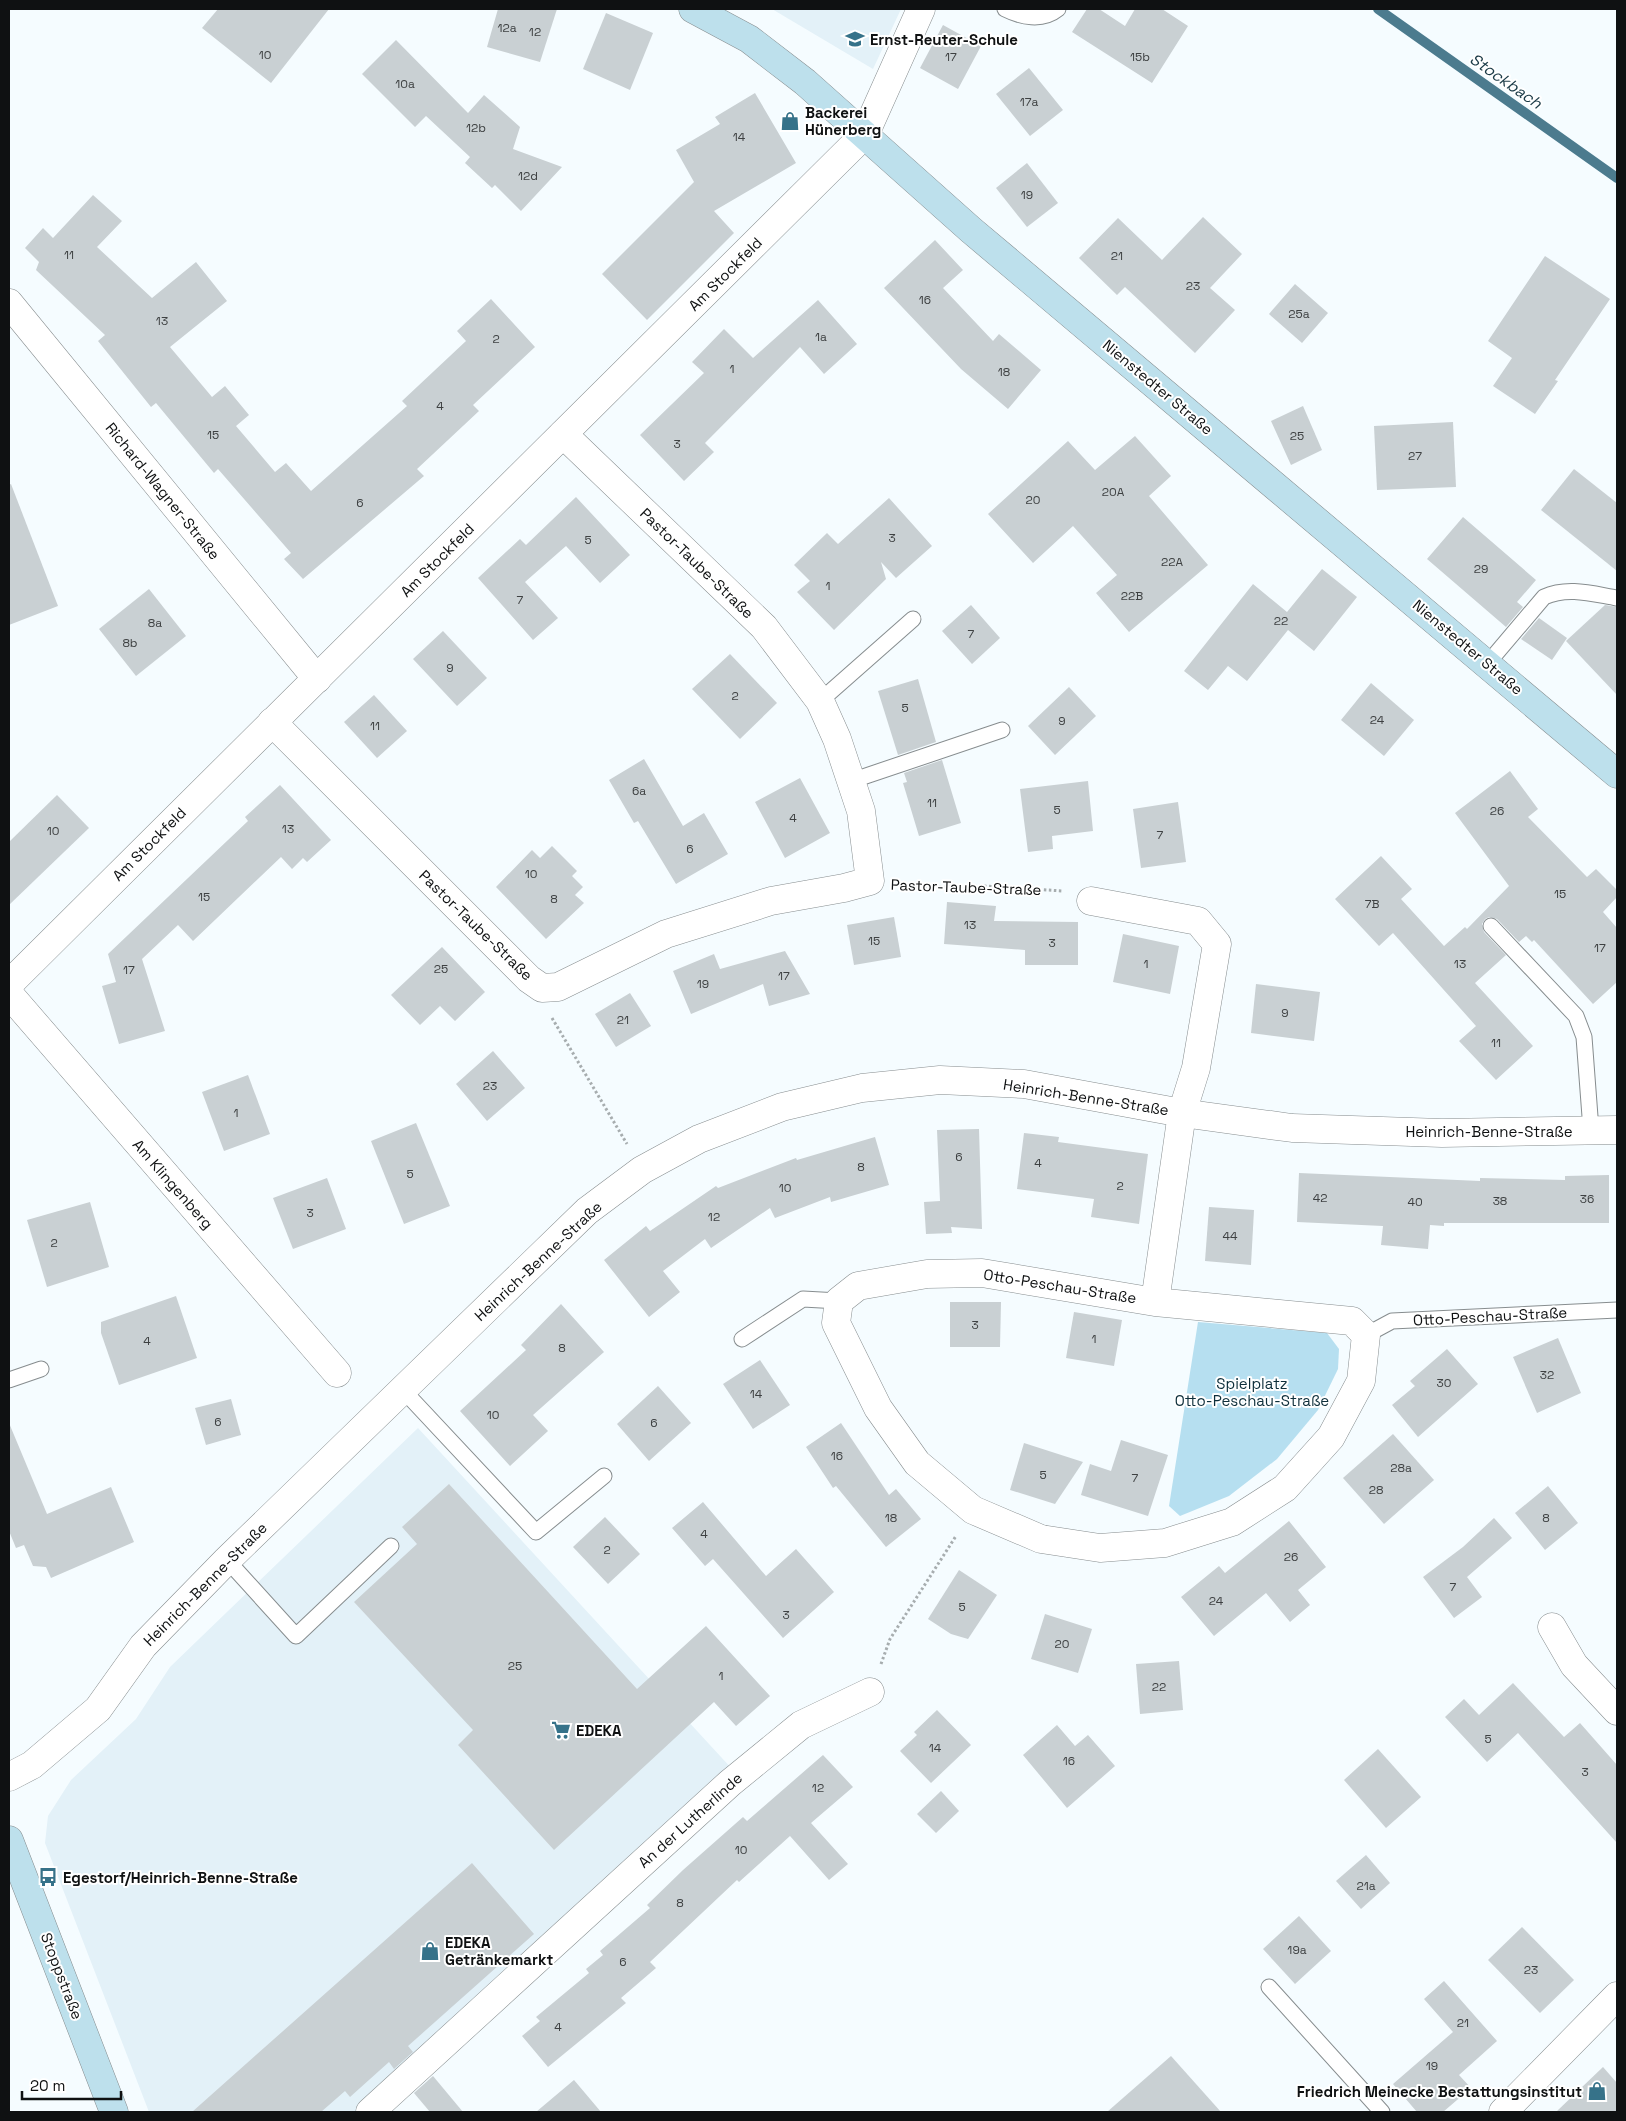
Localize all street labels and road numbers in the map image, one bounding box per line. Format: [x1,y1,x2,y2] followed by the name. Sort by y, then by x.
[684,233,766,315] street label: Am Stockfeld
[1099,335,1217,439] street label: Nienstedter Straße
[102,418,224,564] street label: Richard-Wagner-Straße
[636,504,758,622] street label: Pastor-Taube-Straße
[396,519,478,601] street label: Am Stockfeld
[1409,595,1527,699] street label: Nienstedter Straße
[108,803,190,885] street label: Am Stockfeld
[415,866,537,984] street label: Pastor-Taube-Straße
[890,875,1042,899] street label: Pastor-Taube-Straße
[1002,1075,1170,1119] street label: Heinrich-Benne-Straße
[1405,1122,1573,1141] street label: Heinrich-Benne-Straße
[129,1135,217,1233] street label: Am Klingenberg
[470,1197,606,1325] street label: Heinrich-Benne-Straße
[982,1265,1138,1307] street label: Otto-Peschau-Straße
[1412,1302,1568,1330] street label: Otto-Peschau-Straße
[139,1518,271,1650] street label: Heinrich-Benne-Straße
[634,1768,746,1872] street label: An der Lutherlinde
[37,1930,87,2022] street label: Stoppstraße

